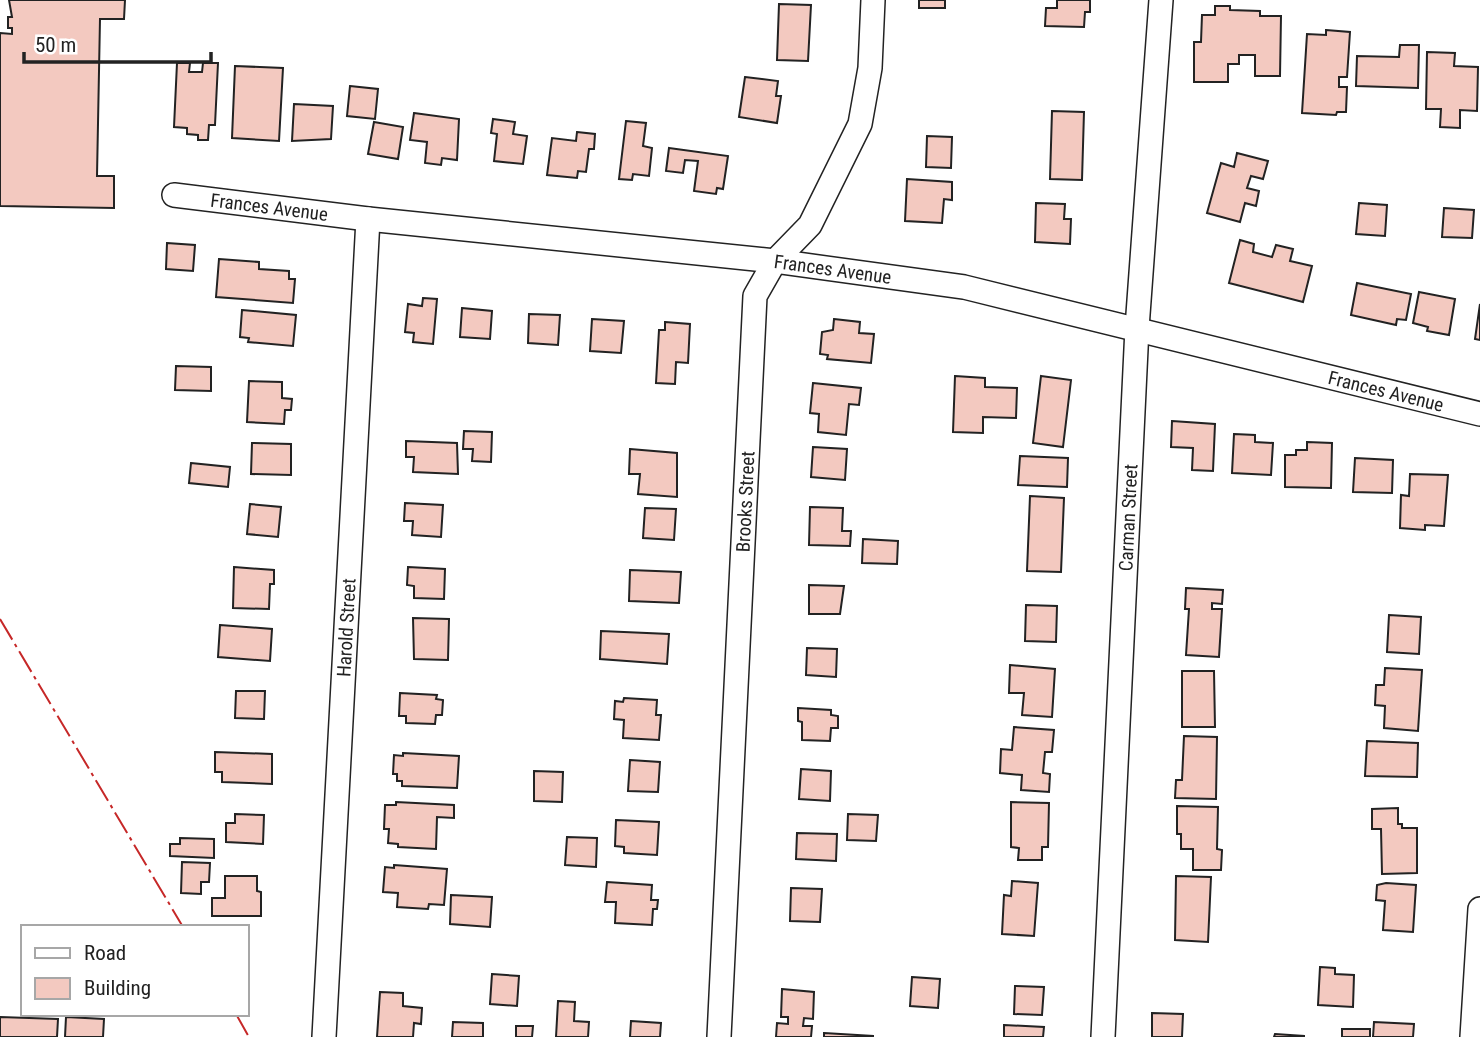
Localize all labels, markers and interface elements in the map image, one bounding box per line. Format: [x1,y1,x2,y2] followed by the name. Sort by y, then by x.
[24,21,212,65] scale bar
[35,33,76,57] text: 50 m
[209,188,329,225] street label: Frances Avenue
[773,250,893,288] street label: Frances Avenue
[1326,366,1446,416] street label: Frances Avenue
[731,451,759,553] street label: Brooks Street
[1114,463,1142,572] street label: Carman Street
[332,578,360,678] street label: Harold Street
[21,925,248,1016] legend
[84,941,126,965] text: Road
[84,976,151,1000] text: Building

